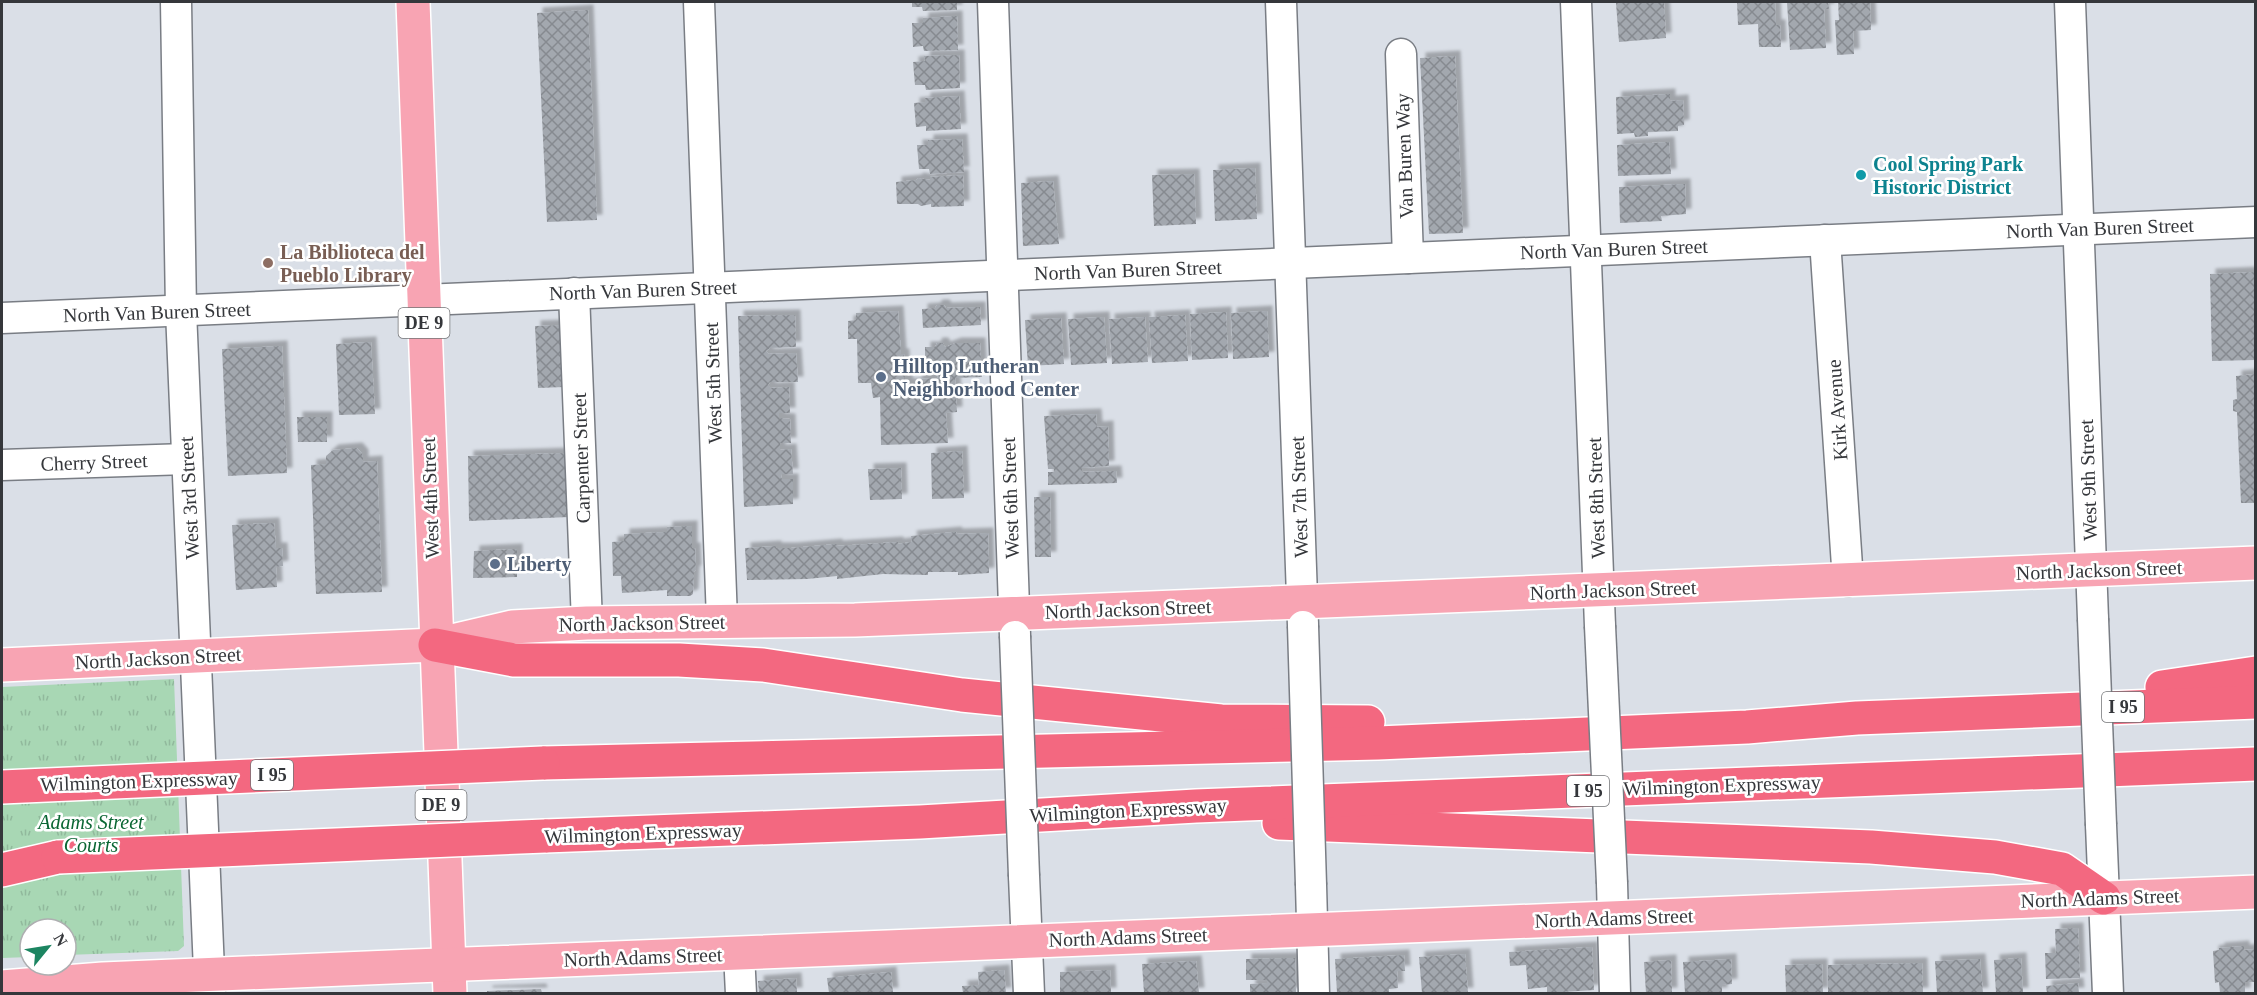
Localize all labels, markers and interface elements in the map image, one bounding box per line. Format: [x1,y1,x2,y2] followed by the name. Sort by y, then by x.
[1391,93,1418,219] street label: Van Buren Way
[1873,153,2024,198] place label: Cool Spring Park Historic District
[1854,168,1868,182] marker: Cool Spring Park Historic District
[2006,214,2195,242] street label: North Van Buren Street
[1520,235,1709,263] street label: North Van Buren Street
[280,241,425,287] place label: La Biblioteca del Pueblo Library
[261,256,275,270] marker: La Biblioteca del Pueblo Library
[1034,256,1223,284] street label: North Van Buren Street
[549,276,738,304] street label: North Van Buren Street
[63,298,252,326] street label: North Van Buren Street
[398,308,450,338] road number: DE 9
[700,321,726,444] street label: West 5th Street
[893,355,1079,401] place label: Hilltop Lutheran Neighborhood Center
[1822,359,1852,461] street label: Kirk Avenue
[874,370,888,384] marker: Hilltop Lutheran Neighborhood Center
[568,392,595,524] street label: Carpenter Street
[2075,418,2101,541] street label: West 9th Street
[1286,435,1312,558] street label: West 7th Street
[175,436,203,560] street label: West 3rd Street
[417,436,443,559] street label: West 4th Street
[997,436,1023,559] street label: West 6th Street
[1583,436,1609,559] street label: West 8th Street
[40,449,148,476] street label: Cherry Street
[507,553,571,576] place label: Liberty
[2015,556,2183,584] street label: North Jackson Street
[488,557,502,571] marker: Liberty
[1529,576,1697,604] street label: North Jackson Street
[1044,595,1212,623] street label: North Jackson Street
[559,611,726,635] street label: North Jackson Street
[74,643,242,673] street label: North Jackson Street
[2102,692,2144,722] road number: I 95
[251,760,293,790] road number: I 95
[40,767,238,796] street label: Wilmington Expressway
[1623,771,1821,800] street label: Wilmington Expressway
[1567,776,1609,806] road number: I 95
[416,790,466,820] road number: DE 9
[1029,794,1227,827] street label: Wilmington Expressway
[36,811,144,856] park label: Adams Street Courts
[544,819,742,848] street label: Wilmington Expressway
[2020,884,2180,912] street label: North Adams Street
[1534,904,1694,932] street label: North Adams Street
[18,917,78,977] north arrow
[1048,923,1208,951] street label: North Adams Street
[50,930,71,949] text: N
[563,943,723,971] street label: North Adams Street

